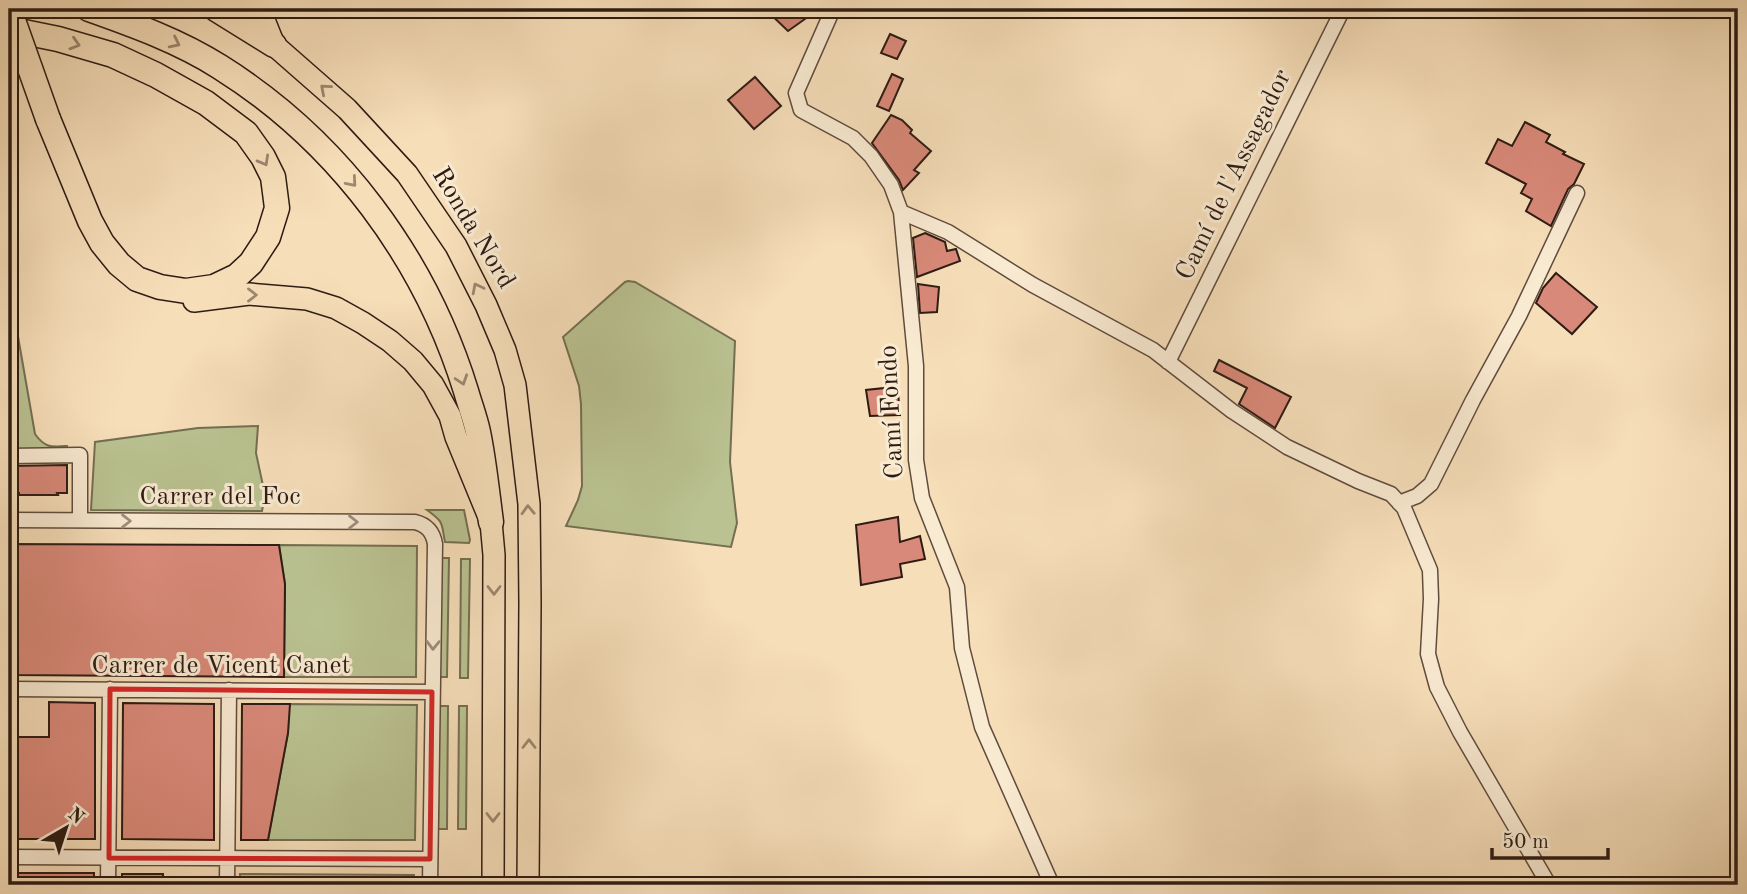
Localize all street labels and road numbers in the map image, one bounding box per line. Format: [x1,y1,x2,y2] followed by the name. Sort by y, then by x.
[1172,65,1296,284] street label: Camí de l'Assagador
[427,163,519,293] street label: Ronda Nord
[876,344,908,480] street label: Camí Fondo
[139,484,301,510] street label: Carrer del Foc
[91,653,351,679] street label: Carrer de Vicent Canet

